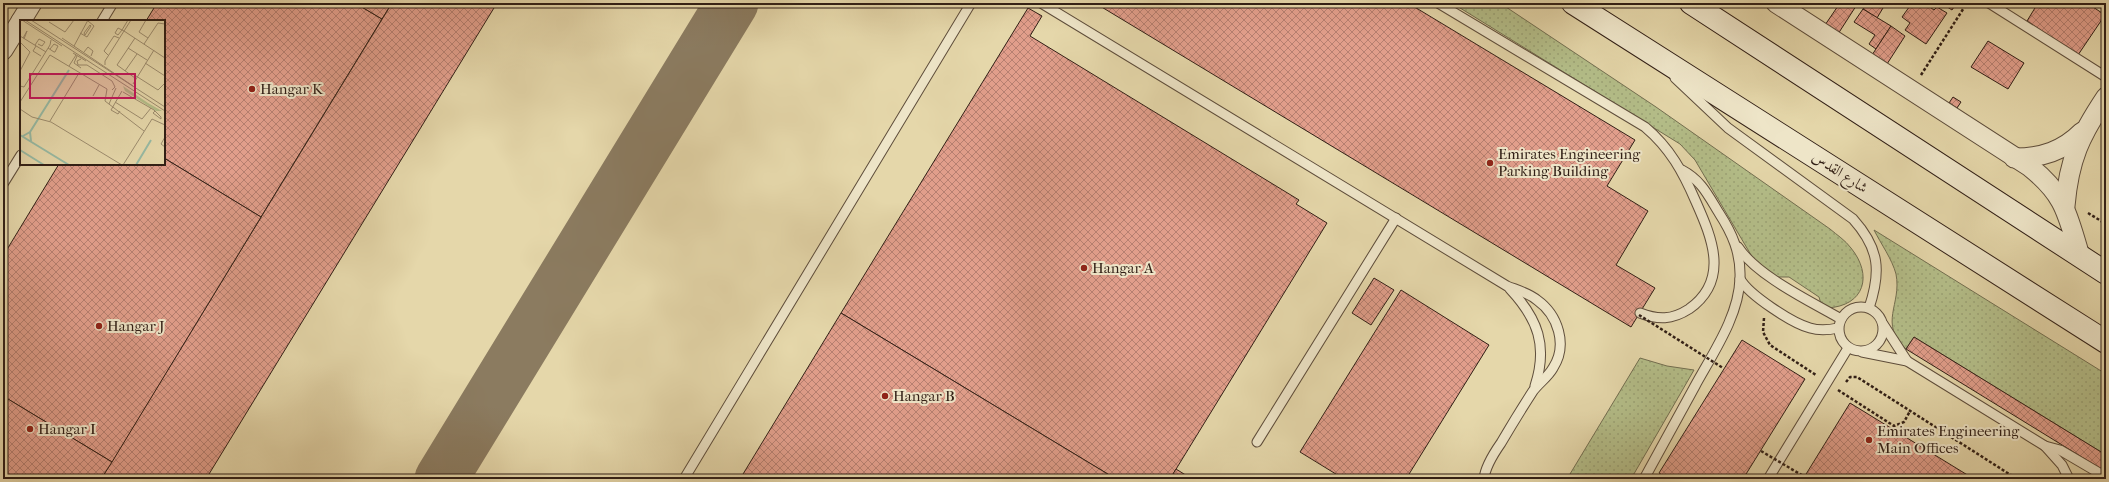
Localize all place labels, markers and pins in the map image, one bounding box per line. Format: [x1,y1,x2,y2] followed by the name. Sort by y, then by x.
[260,80,324,98] place label: Hangar K
[247,84,257,94] marker: Hangar K
[1498,145,1641,180] place label: Emirates Engineering Parking Building
[1485,158,1495,168] marker: Emirates Engineering Parking Building
[1092,259,1154,277] place label: Hangar A
[1079,263,1089,273] marker: Hangar A
[107,317,165,335] place label: Hangar J
[94,321,104,331] marker: Hangar J
[893,387,955,405] place label: Hangar B
[880,391,890,401] marker: Hangar B
[38,420,96,438] place label: Hangar I
[1877,422,2020,457] place label: Emirates Engineering Main Offices
[25,424,35,434] marker: Hangar I
[1864,435,1874,445] marker: Emirates Engineering Main Offices

